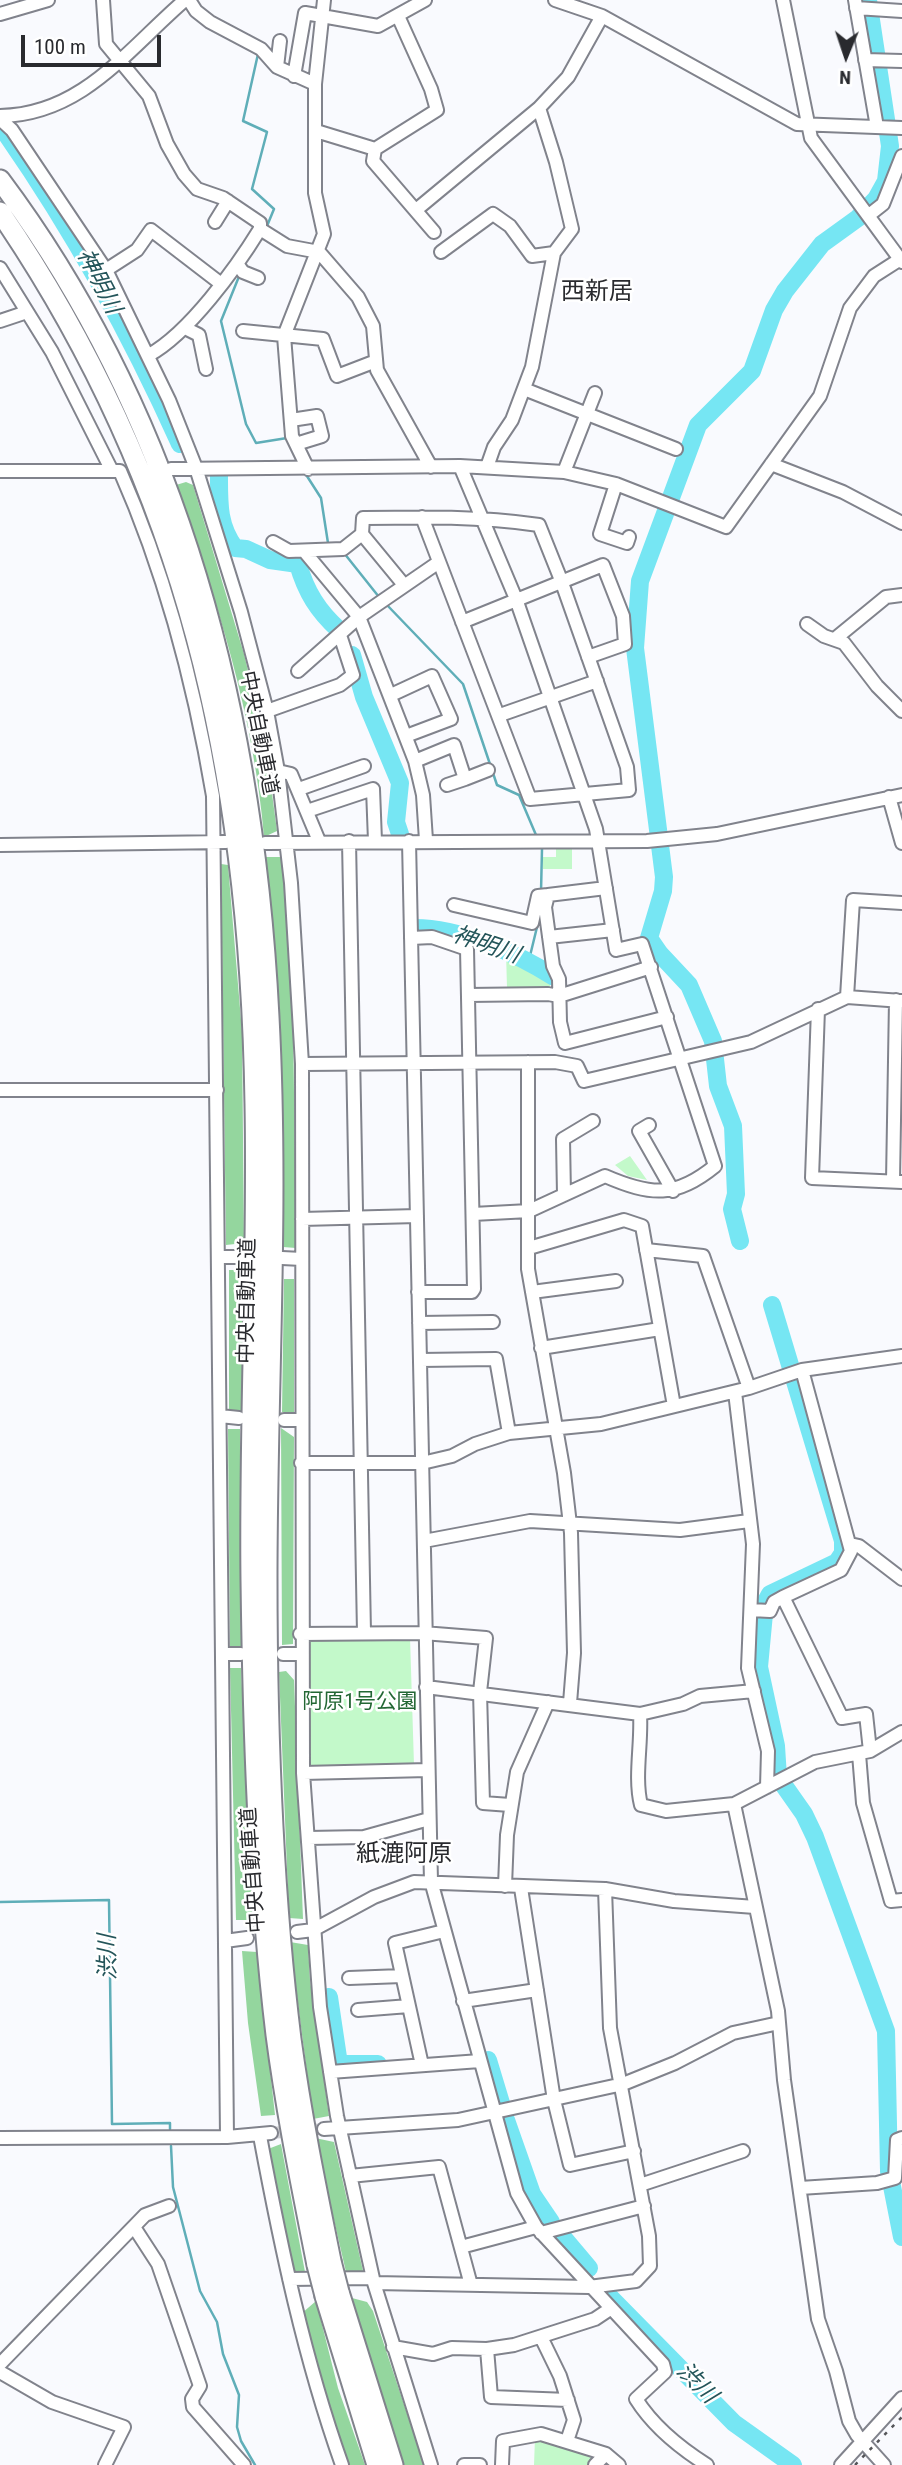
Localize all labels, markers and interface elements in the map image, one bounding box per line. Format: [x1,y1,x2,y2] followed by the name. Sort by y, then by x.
[24,21,164,65] scale bar
[811,21,881,91] north arrow
[34,35,86,59] text: 100 m
[839,66,851,89] text: N
[70,245,126,319] water label: 神明川
[561,279,633,307] district label: 西新居
[234,669,282,797] street label: 中央自動車道
[449,922,523,970] water label: 神明川
[234,1238,262,1364] street label: 中央自動車道
[302,1690,418,1716] park label: 阿原1号公園
[237,1806,271,1934] street label: 中央自動車道
[356,1841,452,1869] district label: 紙漉阿原
[95,1934,123,1980] water label: 渋川
[670,2358,722,2410] water label: 渋川

